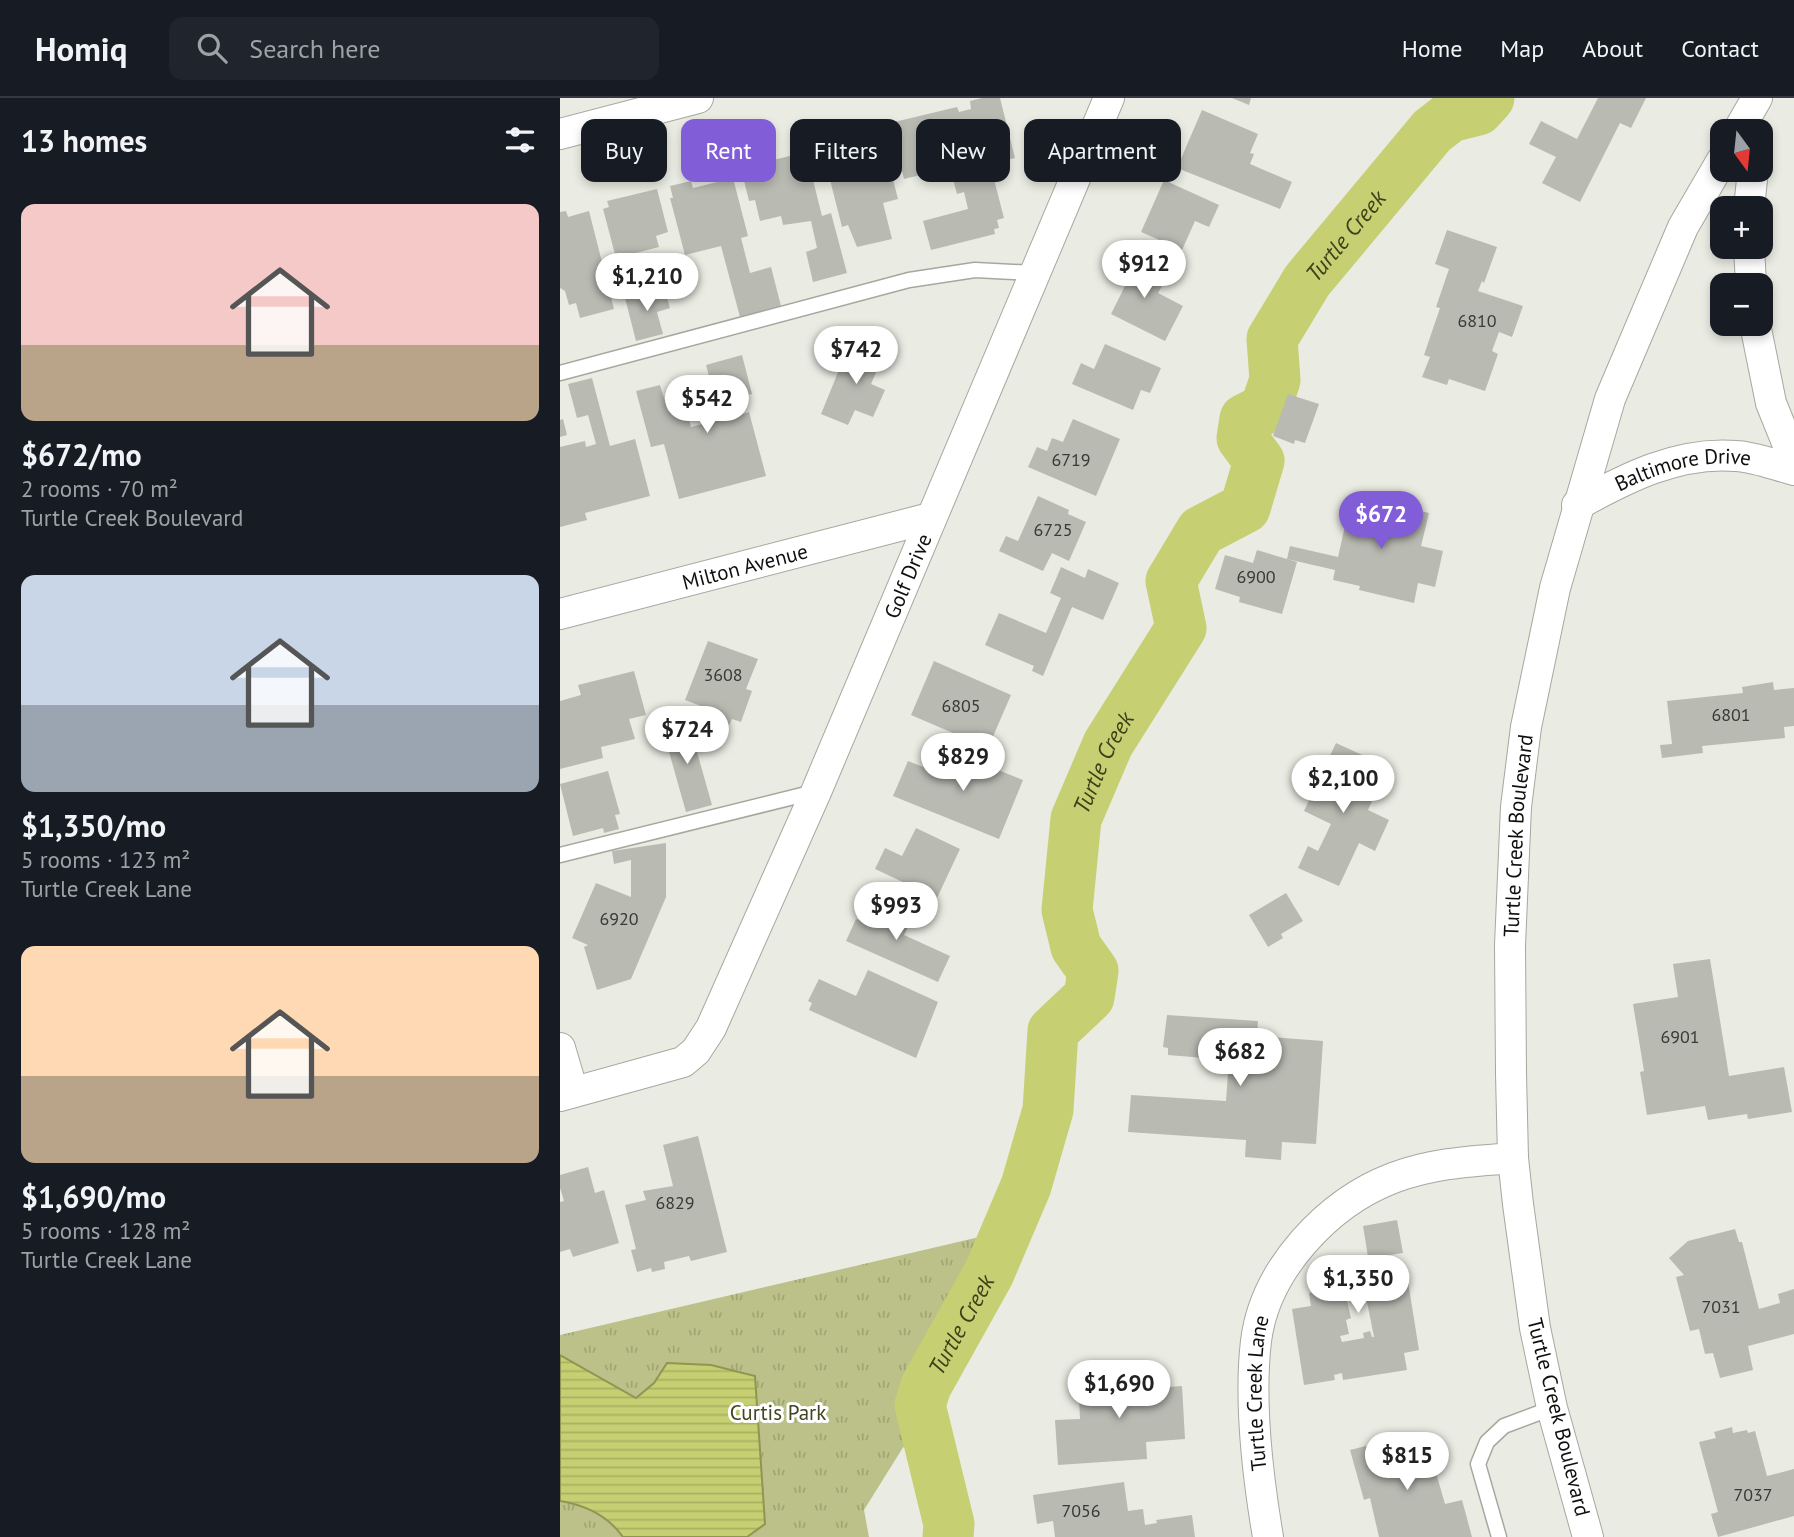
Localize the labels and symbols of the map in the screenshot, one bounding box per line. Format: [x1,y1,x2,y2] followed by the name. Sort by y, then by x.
[1710,119,1773,182] north arrow
[1299,183,1392,287] water label: Turtle Creek
[1103,240,1185,300] pin: $912
[590,254,704,313] pin: $1,210
[1457,309,1497,332] house number: 6810
[815,327,897,386] pin: $742
[666,376,748,435] pin: $542
[1610,442,1753,497] street label: Baltimore Drive
[1051,448,1091,471] house number: 6719
[1340,491,1422,551] pin: $672
[1033,518,1073,541] house number: 6725
[877,529,937,622] street label: Golf Drive
[679,537,811,595] street label: Milton Avenue
[1236,565,1276,588] house number: 6900
[703,663,743,686] house number: 3608
[941,694,981,717] house number: 6805
[1711,703,1751,726] house number: 6801
[1066,704,1140,818] water label: Turtle Creek
[646,706,728,766] pin: $724
[1497,733,1538,937] street label: Turtle Creek Boulevard
[922,734,1004,793] pin: $829
[1286,756,1400,815] pin: $2,100
[855,882,937,942] pin: $993
[599,907,639,930] house number: 6920
[1660,1025,1700,1048] house number: 6901
[1199,1028,1281,1088] pin: $682
[655,1191,695,1214] house number: 6829
[1301,1256,1415,1315] pin: $1,350
[921,1268,1001,1380] water label: Turtle Creek
[1701,1295,1741,1318] house number: 7031
[1240,1312,1274,1472] street label: Turtle Creek Lane
[1521,1315,1597,1519] street label: Turtle Creek Boulevard
[1062,1360,1176,1420] pin: $1,690
[730,1399,826,1426] park label: Curtis Park
[1366,1432,1448,1492] pin: $815
[1733,1483,1773,1506] house number: 7037
[1061,1499,1101,1522] house number: 7056

